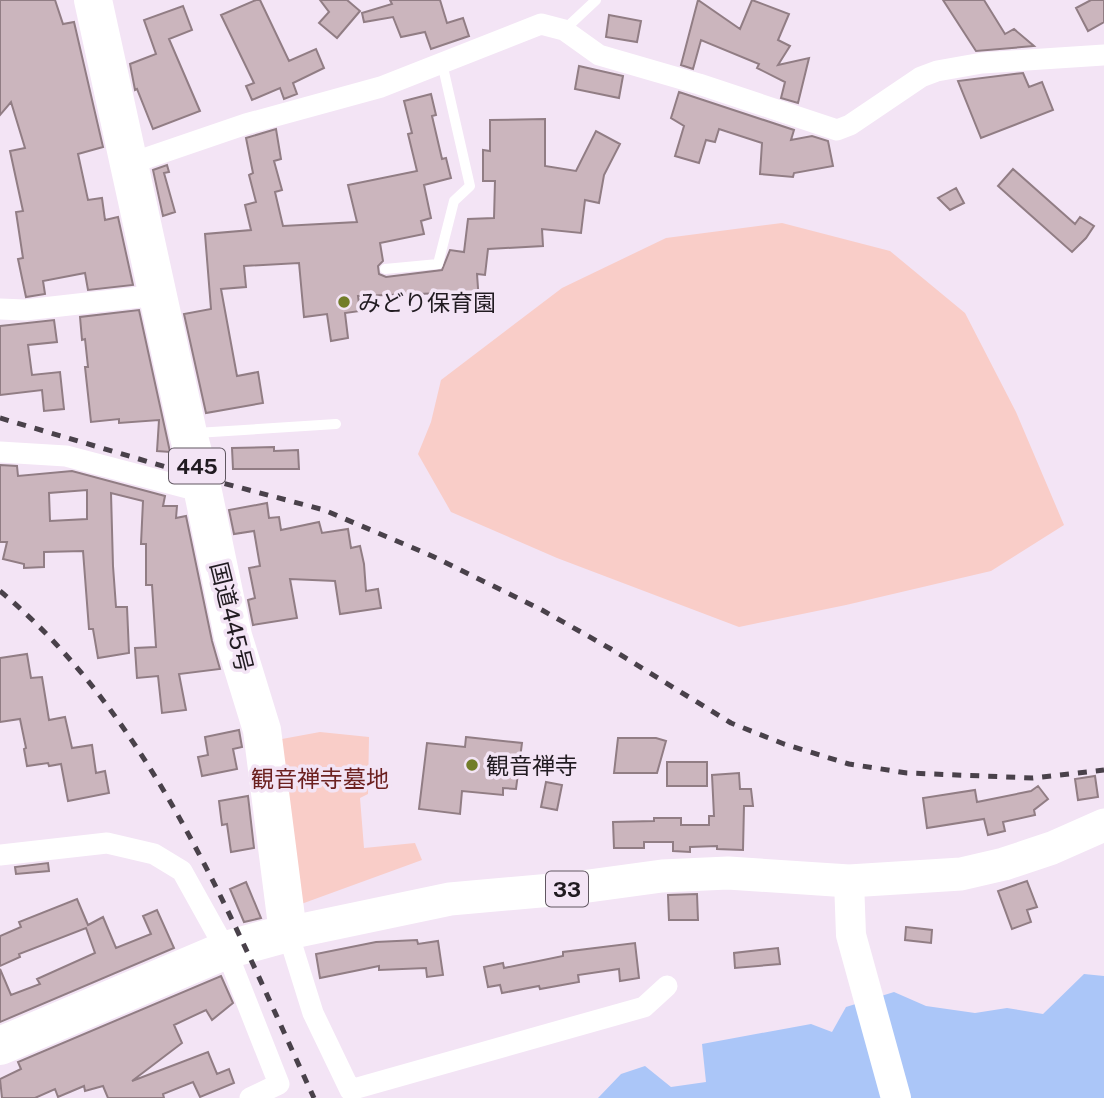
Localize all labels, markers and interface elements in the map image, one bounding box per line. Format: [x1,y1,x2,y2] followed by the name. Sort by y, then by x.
[358,289,496,316] place label: みどり保育園
[336,294,352,310] marker: みどり保育園
[169,448,225,484] road number: 445
[205,559,259,675] street label: 国道445号
[486,752,578,779] place label: 観音禅寺
[464,757,480,773] marker: 観音禅寺
[251,765,389,792] park label: 観音禅寺墓地
[546,872,588,906] road number: 33

